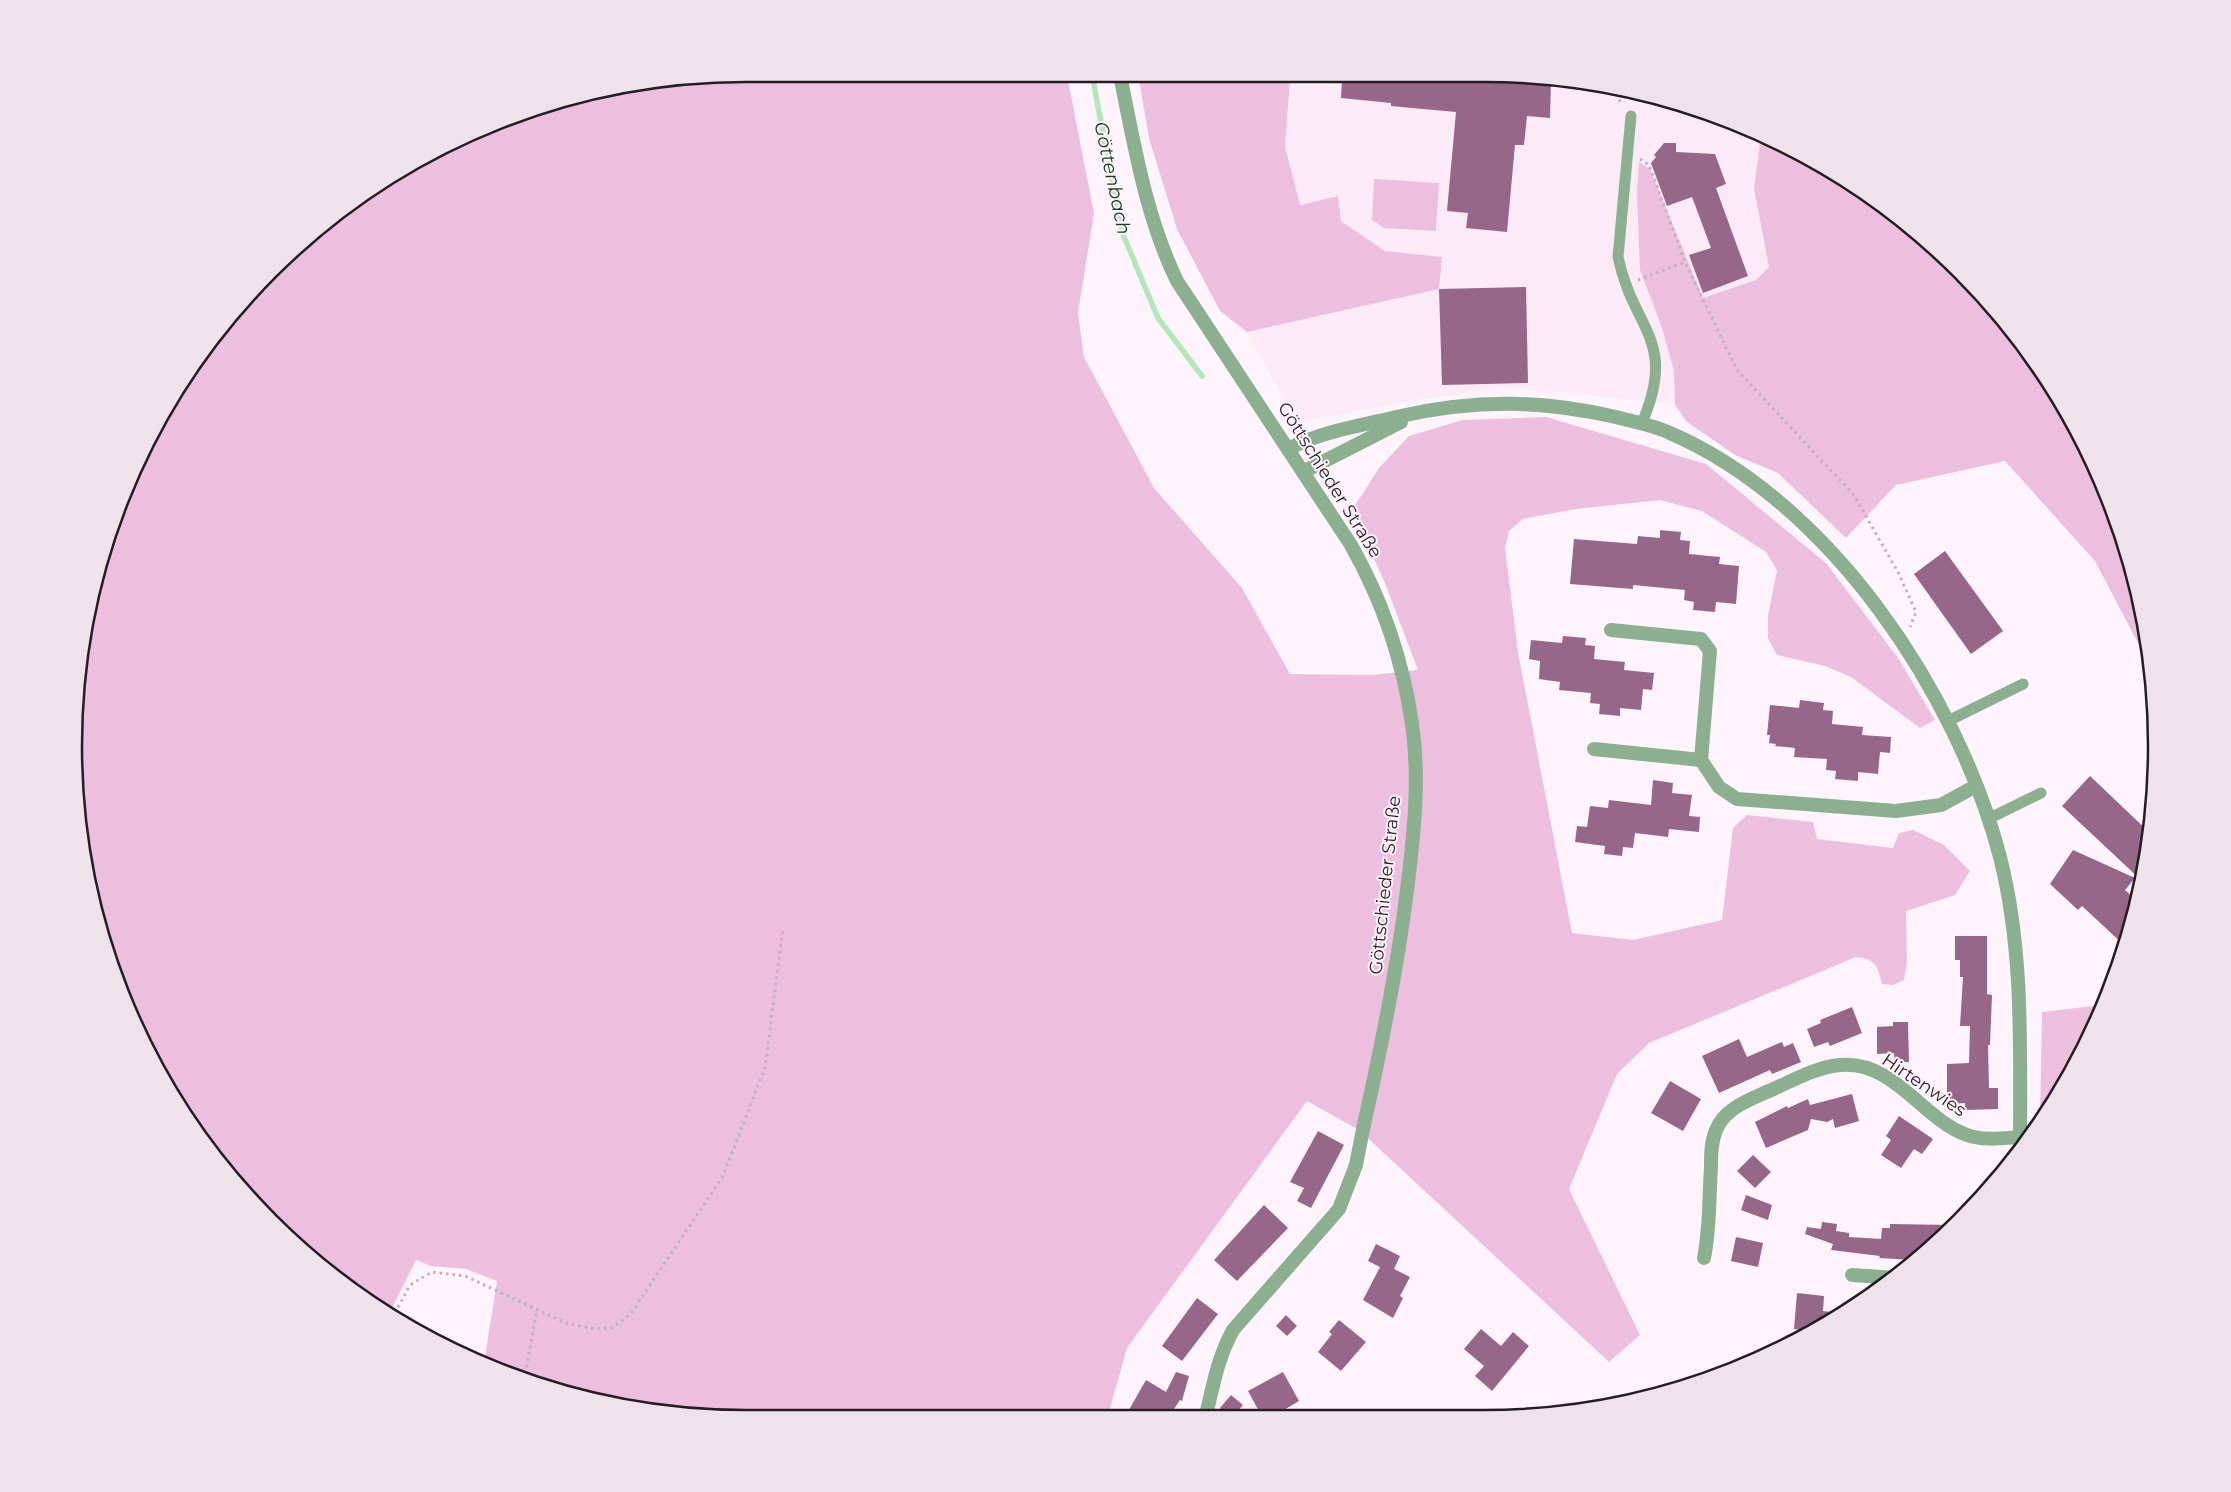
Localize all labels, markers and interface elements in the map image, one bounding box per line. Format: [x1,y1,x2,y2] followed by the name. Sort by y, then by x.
[1089,120,1136,237] water label: Göttenbach
[1273,398,1387,562] street label: Göttschieder Straße
[1365,794,1405,975] street label: Göttschieder Straße
[1878,1049,1971,1121] street label: Hirtenwies

